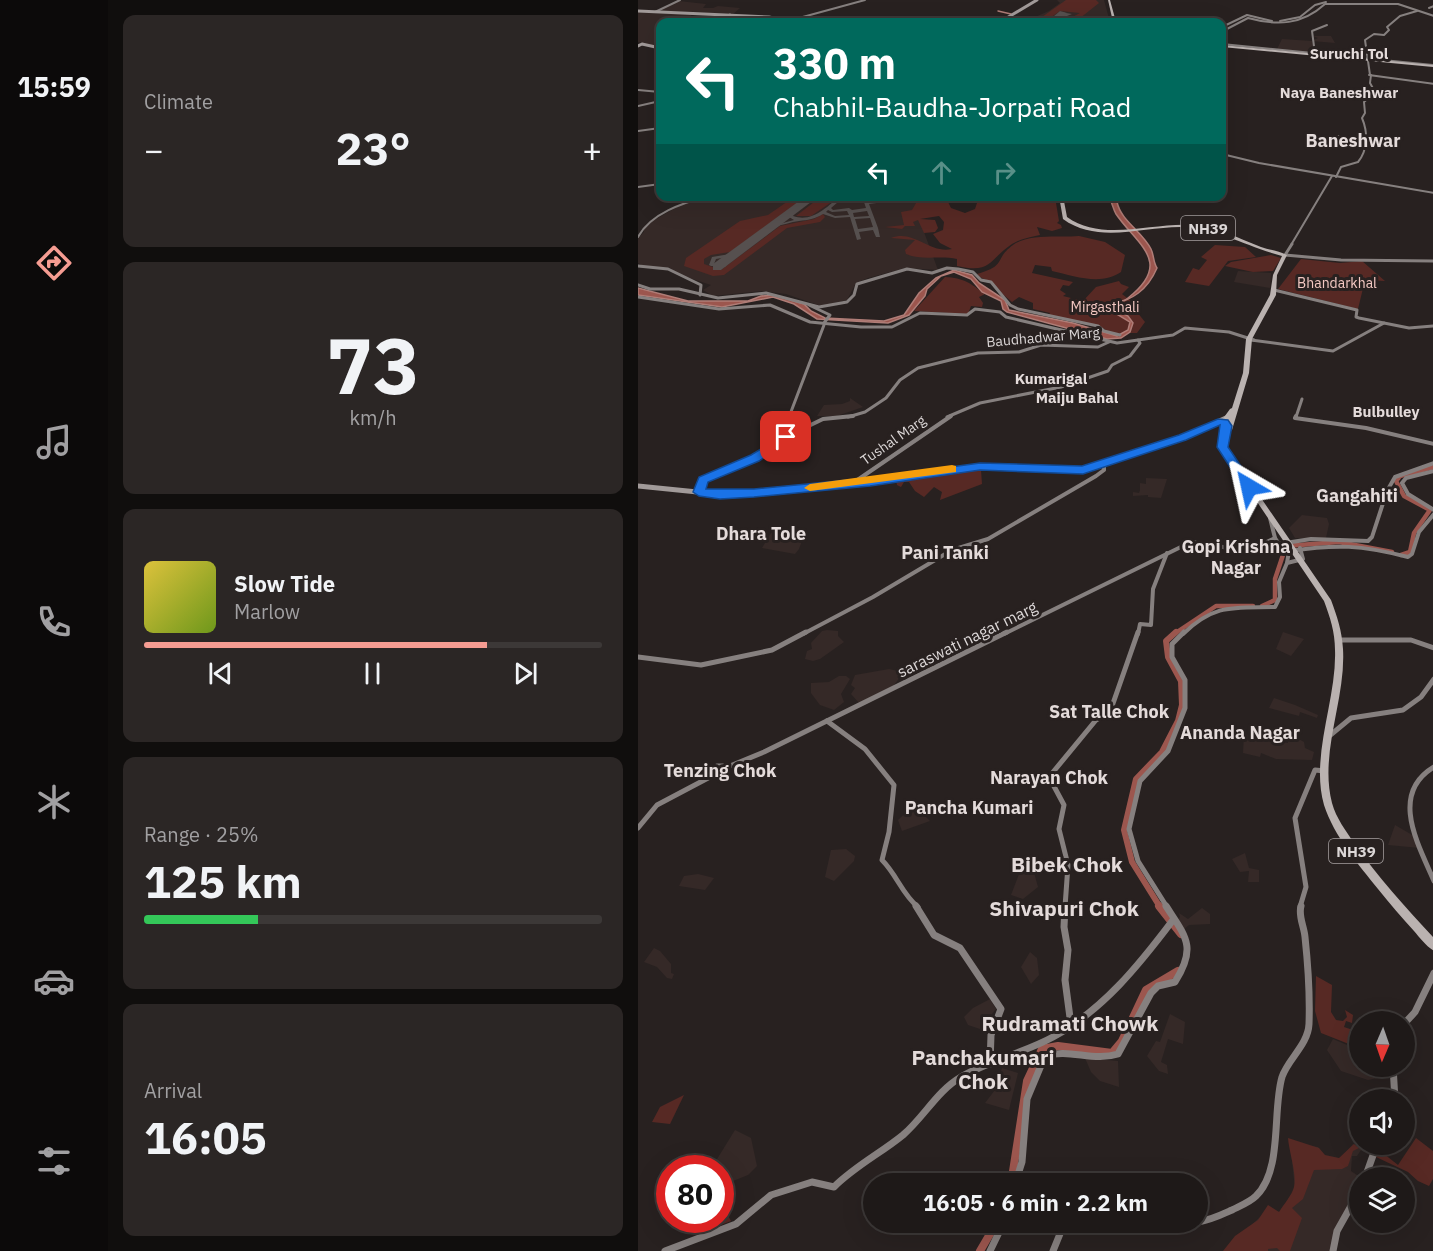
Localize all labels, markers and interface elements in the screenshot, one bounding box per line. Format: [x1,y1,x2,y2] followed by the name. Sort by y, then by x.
[773,36,896,91] text: 330 m
[674,42,752,120] icon: left
[1310,44,1389,63] district label: Suruchi Tol
[17,69,91,104] text: 15:59
[1280,83,1398,102] district label: Naya Baneshwar
[144,88,213,115] text: Climate
[773,89,1131,124] text: Chabhil-Baudha-Jorpati Road
[335,119,411,177] text: 23°
[144,128,164,171] text: −
[582,128,602,171] text: +
[1305,129,1401,152] district label: Baneshwar
[862,156,895,189] icon: left
[925,156,958,189] icon: ahead
[988,156,1021,189] icon: right
[1181,216,1235,240] road number: NH39
[33,242,75,284] icon: directions
[1297,274,1377,292] park label: Bhandarkhal
[1071,298,1139,316] park label: Mirgasthali
[326,314,420,415] text: 73
[986,323,1101,351] street label: Baudhadwar Marg
[1015,369,1088,388] district label: Kumarigal
[1036,388,1119,407] district label: Maiju Bahal
[1353,402,1419,421] district label: Bulbulley
[349,404,397,431] text: km/h
[760,411,811,462] pin
[857,411,930,469] street label: Tushal Marg
[769,420,802,453] icon: arrive
[33,421,75,463] icon: music
[1217,455,1281,519] position arrow
[1316,484,1398,507] district label: Gangahiti
[716,522,806,545] district label: Dhara Tole
[1182,535,1290,579] district label: Gopi Krishna Nagar
[901,541,989,564] district label: Pani Tanki
[234,569,335,598] text: Slow Tide
[894,596,1041,682] street label: saraswati nagar marg
[234,598,300,625] text: Marlow
[33,601,75,643] icon: phone
[204,657,237,690] icon: previous
[356,657,389,690] icon: pause
[509,657,542,690] icon: next
[1049,700,1170,723] district label: Sat Talle Chok
[1180,721,1300,744] district label: Ananda Nagar
[664,759,777,782] district label: Tenzing Chok
[990,766,1109,789] district label: Narayan Chok
[33,781,75,823] icon: climate
[905,796,1033,819] district label: Pancha Kumari
[144,821,259,848] text: Range · 25%
[1329,839,1383,863] road number: NH39
[1011,850,1124,878] district label: Bibek Chok
[144,852,302,910] text: 125 km
[989,894,1140,922] district label: Shivapuri Chok
[33,960,75,1002] icon: car
[982,1009,1159,1037] district label: Rudramati Chowk
[1349,1011,1415,1077] north arrow
[1349,1011,1415,1233] map controls
[912,1043,1054,1095] district label: Panchakumari Chok
[144,1077,202,1104] text: Arrival
[1349,1089,1415,1155] button: sound
[144,1108,267,1166] text: 16:05
[33,1140,75,1182] icon: filters
[656,1155,734,1233] speed limit sign: 80
[1349,1167,1415,1233] button: layers
[923,1188,1148,1217] text: 16:05 · 6 min · 2.2 km

